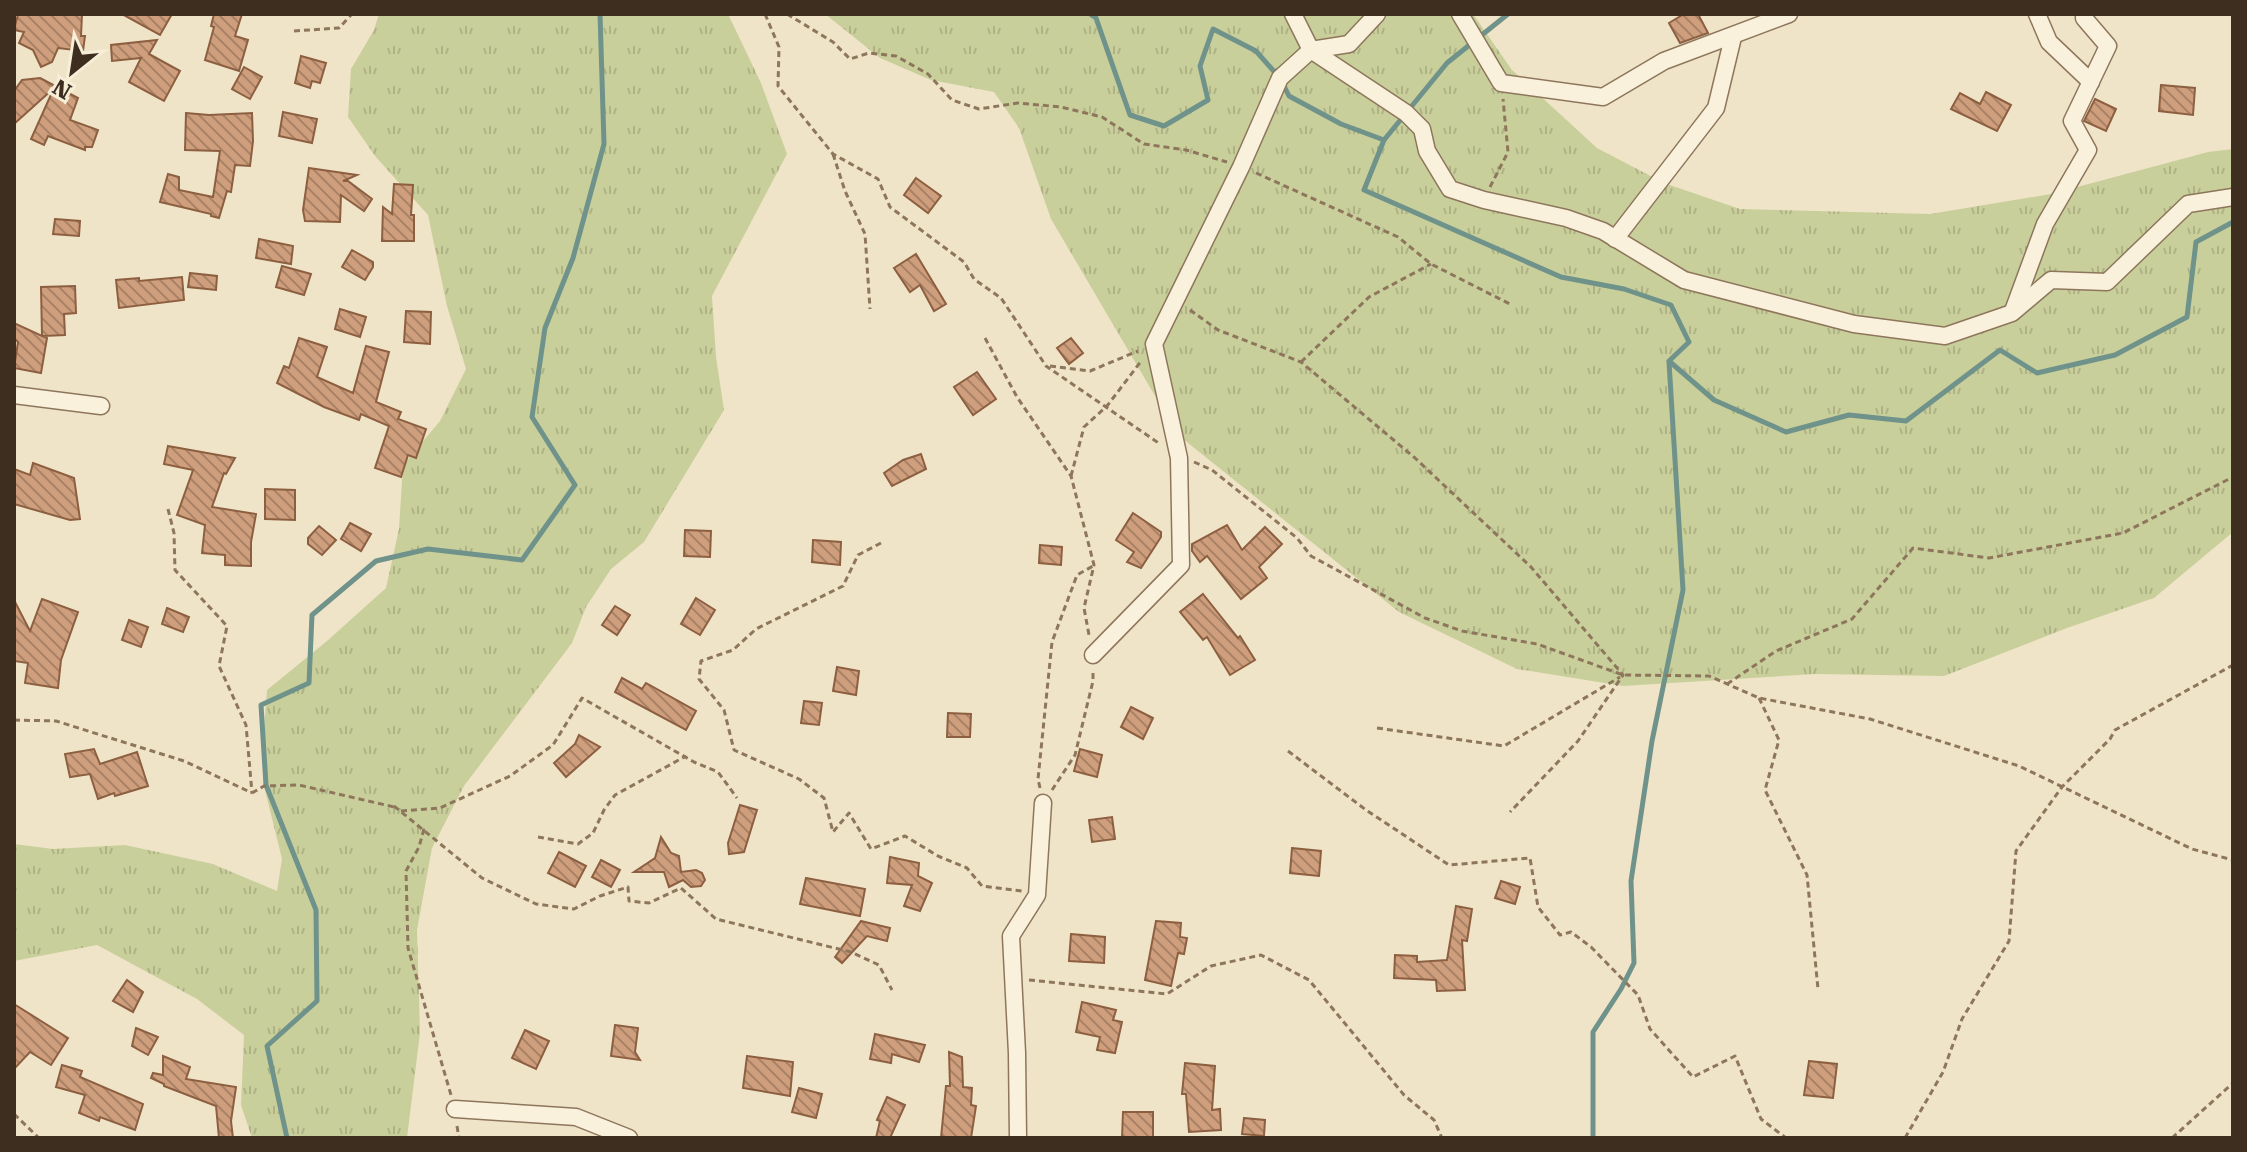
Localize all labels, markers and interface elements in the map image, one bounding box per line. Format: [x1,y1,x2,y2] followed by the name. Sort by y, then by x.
[32,32,112,112] north arrow
[49,74,76,104] text: N

